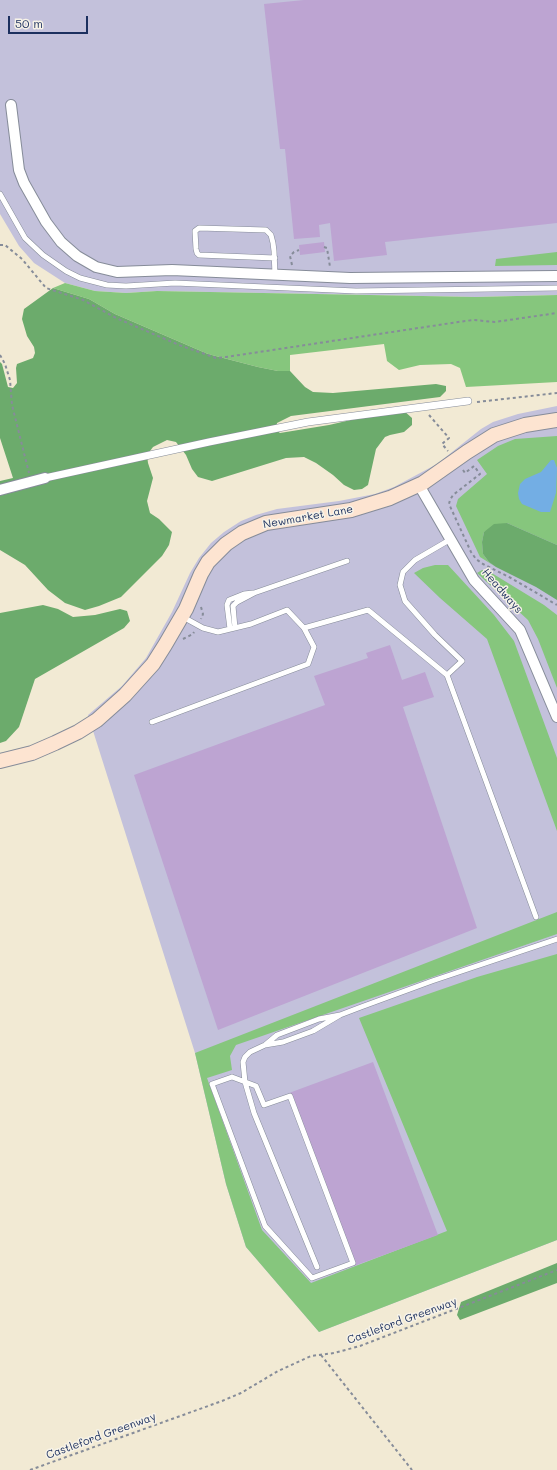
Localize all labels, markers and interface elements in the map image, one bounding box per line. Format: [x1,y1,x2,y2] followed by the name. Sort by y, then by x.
[10,8,90,34] scale bar
[15,15,43,31] text: 50 m
[262,503,354,531] street label: Newmarket Lane
[479,566,525,616] street label: Headways
[345,1295,459,1347] street label: Castleford Greenway
[44,1410,158,1462] street label: Castleford Greenway

